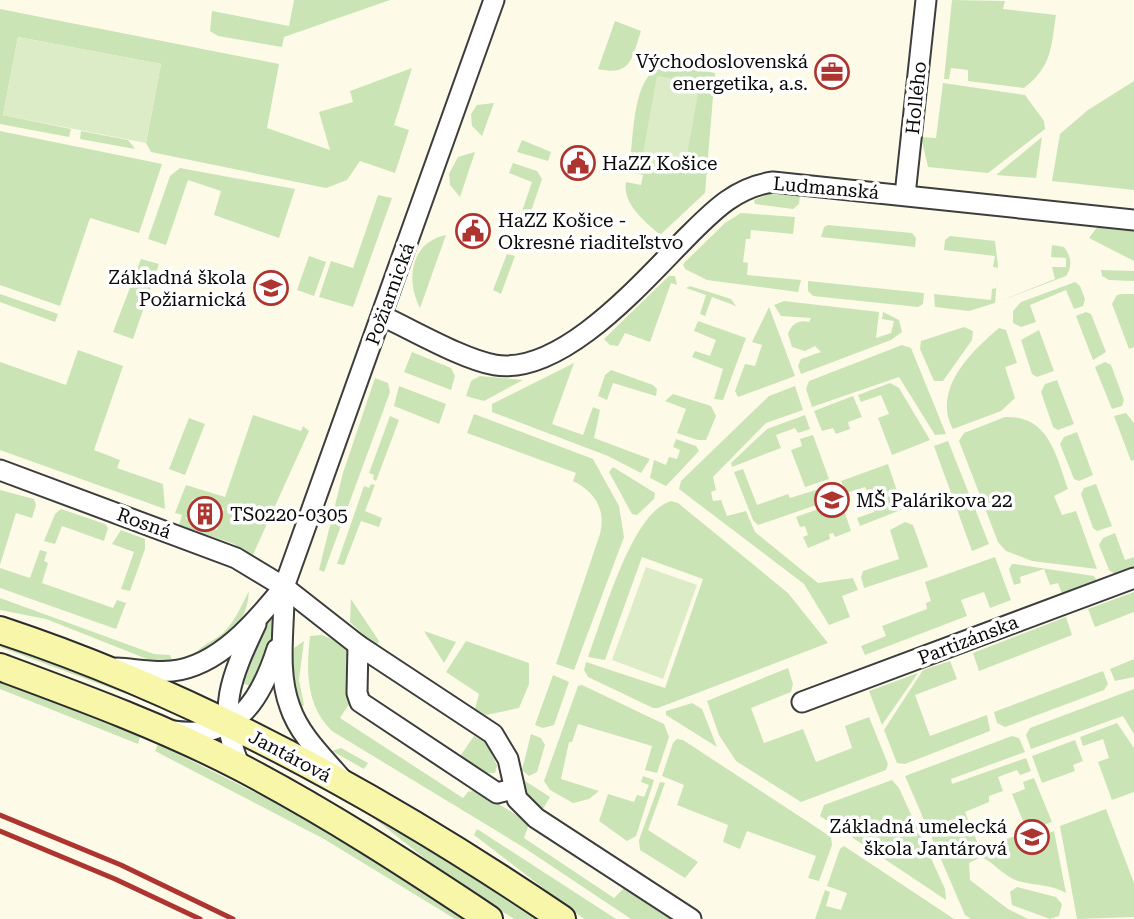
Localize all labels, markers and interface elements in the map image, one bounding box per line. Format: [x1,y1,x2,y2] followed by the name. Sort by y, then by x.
[636,50,809,95] place label: Východoslovenská energetika, a.s.
[813,53,851,91] office icon: Východoslovenská energetika, a.s.
[901,60,931,136] street label: Hollého
[559,144,597,182] public building icon: HaZZ Košice
[602,152,717,175] place label: HaZZ Košice
[772,172,881,204] street label: Ludmanská
[498,209,684,254] place label: HaZZ Košice - Okresné riaditeľstvo
[454,212,492,250] public building icon: HaZZ Košice - Okresné riaditeľstvo
[361,239,419,348] street label: Požiarnická
[108,266,247,311] place label: Základná škola Požiarnická
[252,269,290,307] school or university icon: Základná škola Požiarnická
[813,481,851,519] school or university icon: MŠ Palárikova 22
[856,489,1013,512] place label: MŠ Palárikova 22
[186,495,224,533] building icon: TS0220-0305
[114,503,175,544] street label: Rosná
[230,503,348,526] place label: TS0220-0305
[915,610,1022,670] street label: Partizánska
[245,725,336,788] street label: Jantárová
[829,815,1008,860] place label: Základná umelecká škola Jantárová
[1013,818,1051,856] school or university icon: Základná umelecká škola Jantárová

